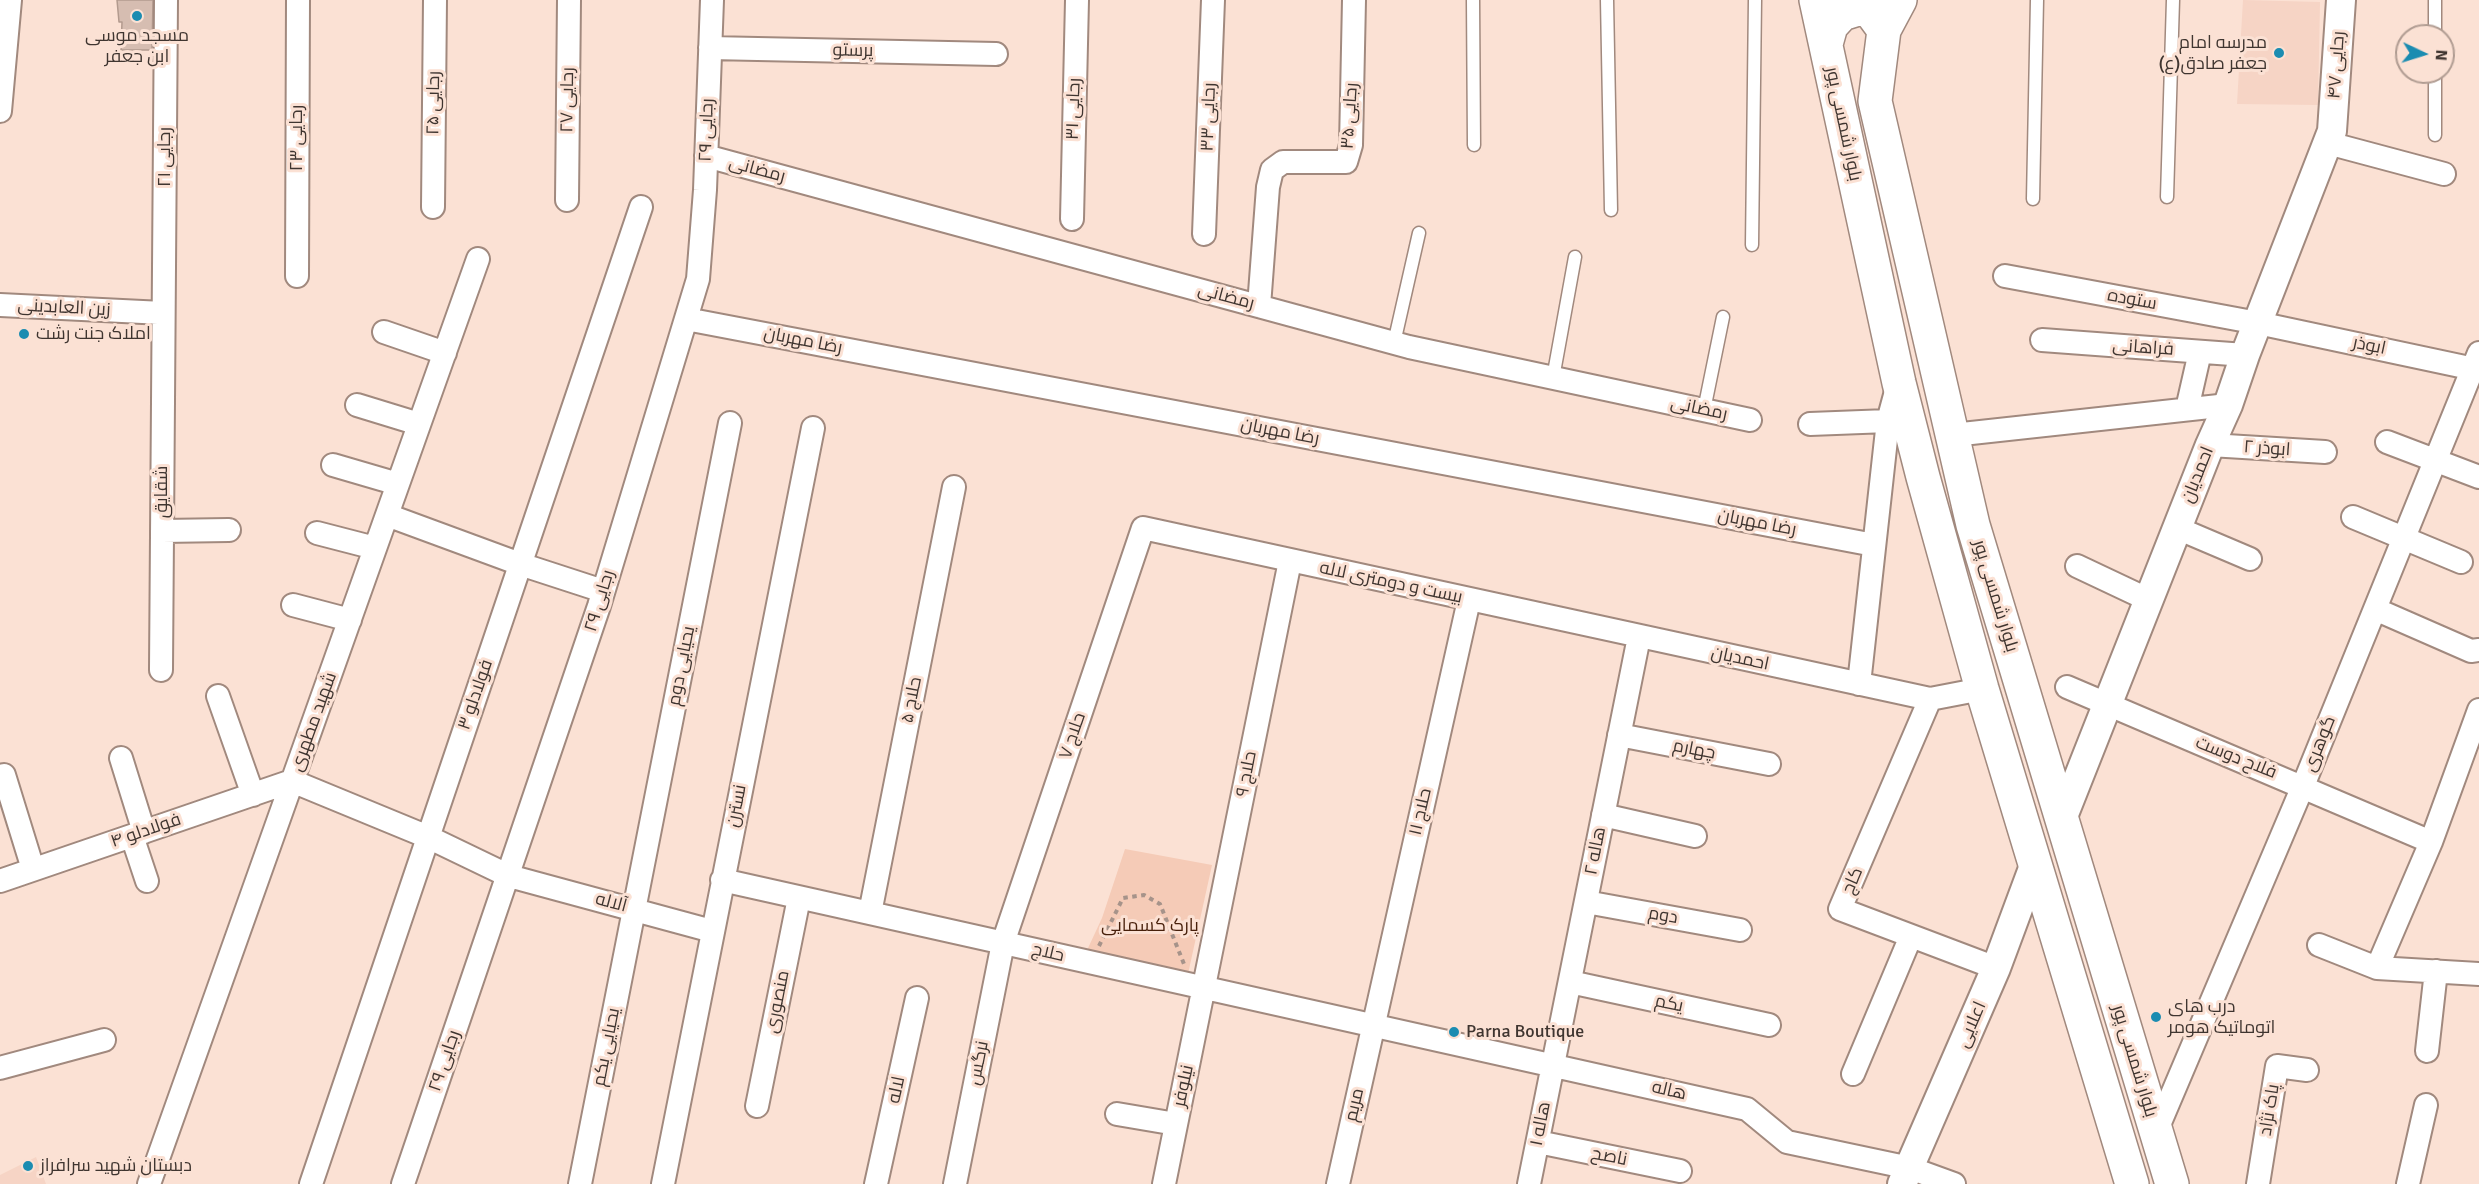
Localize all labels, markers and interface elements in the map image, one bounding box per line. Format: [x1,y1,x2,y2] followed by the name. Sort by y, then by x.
[130,9,144,23] marker: مسجد موسی ابن جعفر
[2395,24,2455,84] north arrow
[85,25,189,68] place label: مسجد موسی ابن جعفر
[2324,30,2350,100] street label: رجایی ۴۷
[2159,32,2267,74] place label: مدرسه امام جعفر صادق(ع)
[832,40,874,62] street label: پرستو
[2272,46,2286,60] marker: مدرسه امام جعفر صادق(ع)
[2431,49,2451,61] text: N
[1820,65,1866,183] street label: بلوار شمسی پور
[557,67,579,133] street label: رجایی ۲۷
[423,71,445,135] street label: رجایی ۲۵
[1062,77,1086,141] street label: رجایی ۳۱
[1197,82,1221,152] street label: رجایی ۳۳
[1337,82,1363,150] street label: رجایی ۳۵
[695,98,719,162] street label: رجایی ۲۹
[286,105,308,171] street label: رجایی ۲۳
[154,127,176,187] street label: رجایی ۲۱
[726,152,788,188] street label: رمضانی
[1195,279,1257,315] street label: رمضانی
[2106,285,2158,315] street label: ستوده
[17,295,111,321] street label: زین العابدینی
[36,323,151,345] place label: املاک جنت رشت
[762,323,844,359] street label: رضا مهربان
[17,327,31,341] marker: املاک جنت رشت
[2350,332,2388,360] street label: ابوذر
[2112,335,2174,361] street label: فراهانی
[1669,392,1729,426] street label: رمضانی
[1239,414,1321,450] street label: رضا مهربان
[2243,437,2291,461] street label: ابوذر ۲
[2177,444,2219,506] street label: احمدیان
[151,466,173,518] street label: شقایق
[1716,505,1798,541] street label: رضا مهربان
[1968,537,2022,655] street label: بلوار شمسی پور
[1317,557,1465,609] street label: بیست و دومتری لاله
[580,567,620,635] street label: رجایی ۲۹
[664,624,700,708] street label: یحیایی دوم
[1709,642,1771,676] street label: احمدیان
[454,657,498,733] street label: فولادلو ۳
[286,669,342,775] street label: شهید مطهری
[897,675,927,725] street label: حلاج ۵
[1055,710,1091,762] street label: حلاج ۷
[2299,713,2341,775] street label: گوهری
[2192,732,2280,784] street label: فلاح دوست
[1671,735,1717,765] street label: چهارم
[1232,749,1262,799] street label: حلاج ۹
[722,783,752,829] street label: نسترن
[1405,786,1437,838] street label: حلاج ۱۱
[108,809,184,853] street label: فولادلو ۴
[1581,825,1611,877] street label: هاله ۲
[1838,864,1868,898] street label: کاج
[593,888,629,918] street label: آلاله
[1646,903,1680,929] street label: دوم
[1101,915,1199,937] park label: پارک کسمایی
[1030,939,1066,967] street label: حلاج
[761,969,795,1035] street label: منصوری
[1653,990,1685,1018] street label: یکم
[2168,996,2275,1038] place label: درب های اتوماتیک هومر
[1953,999,1991,1051] street label: اعلایی
[2107,1002,2161,1120] street label: بلوار شمسی پور
[589,1006,625,1088] street label: یحیایی یکم
[2149,1010,2163,1024] marker: درب های اتوماتیک هومر
[1466,1021,1584,1043] place label: Parna Boutique
[1447,1025,1461,1039] marker: Parna Boutique
[424,1027,466,1095] street label: رجایی ۲۹
[964,1039,994,1087] street label: نرگس
[1169,1063,1199,1109] street label: نیلوفر
[884,1075,910,1105] street label: لاله
[1650,1077,1688,1105] street label: هاله
[2255,1083,2285,1137] street label: پاک نژاد
[1341,1086,1369,1124] street label: مریم
[1526,1100,1556,1148] street label: هاله ۱
[1589,1143,1629,1171] street label: ناصح
[40,1155,192,1177] place label: دبستان شهید سرافراز
[21,1159,35,1173] marker: دبستان شهید سرافراز

